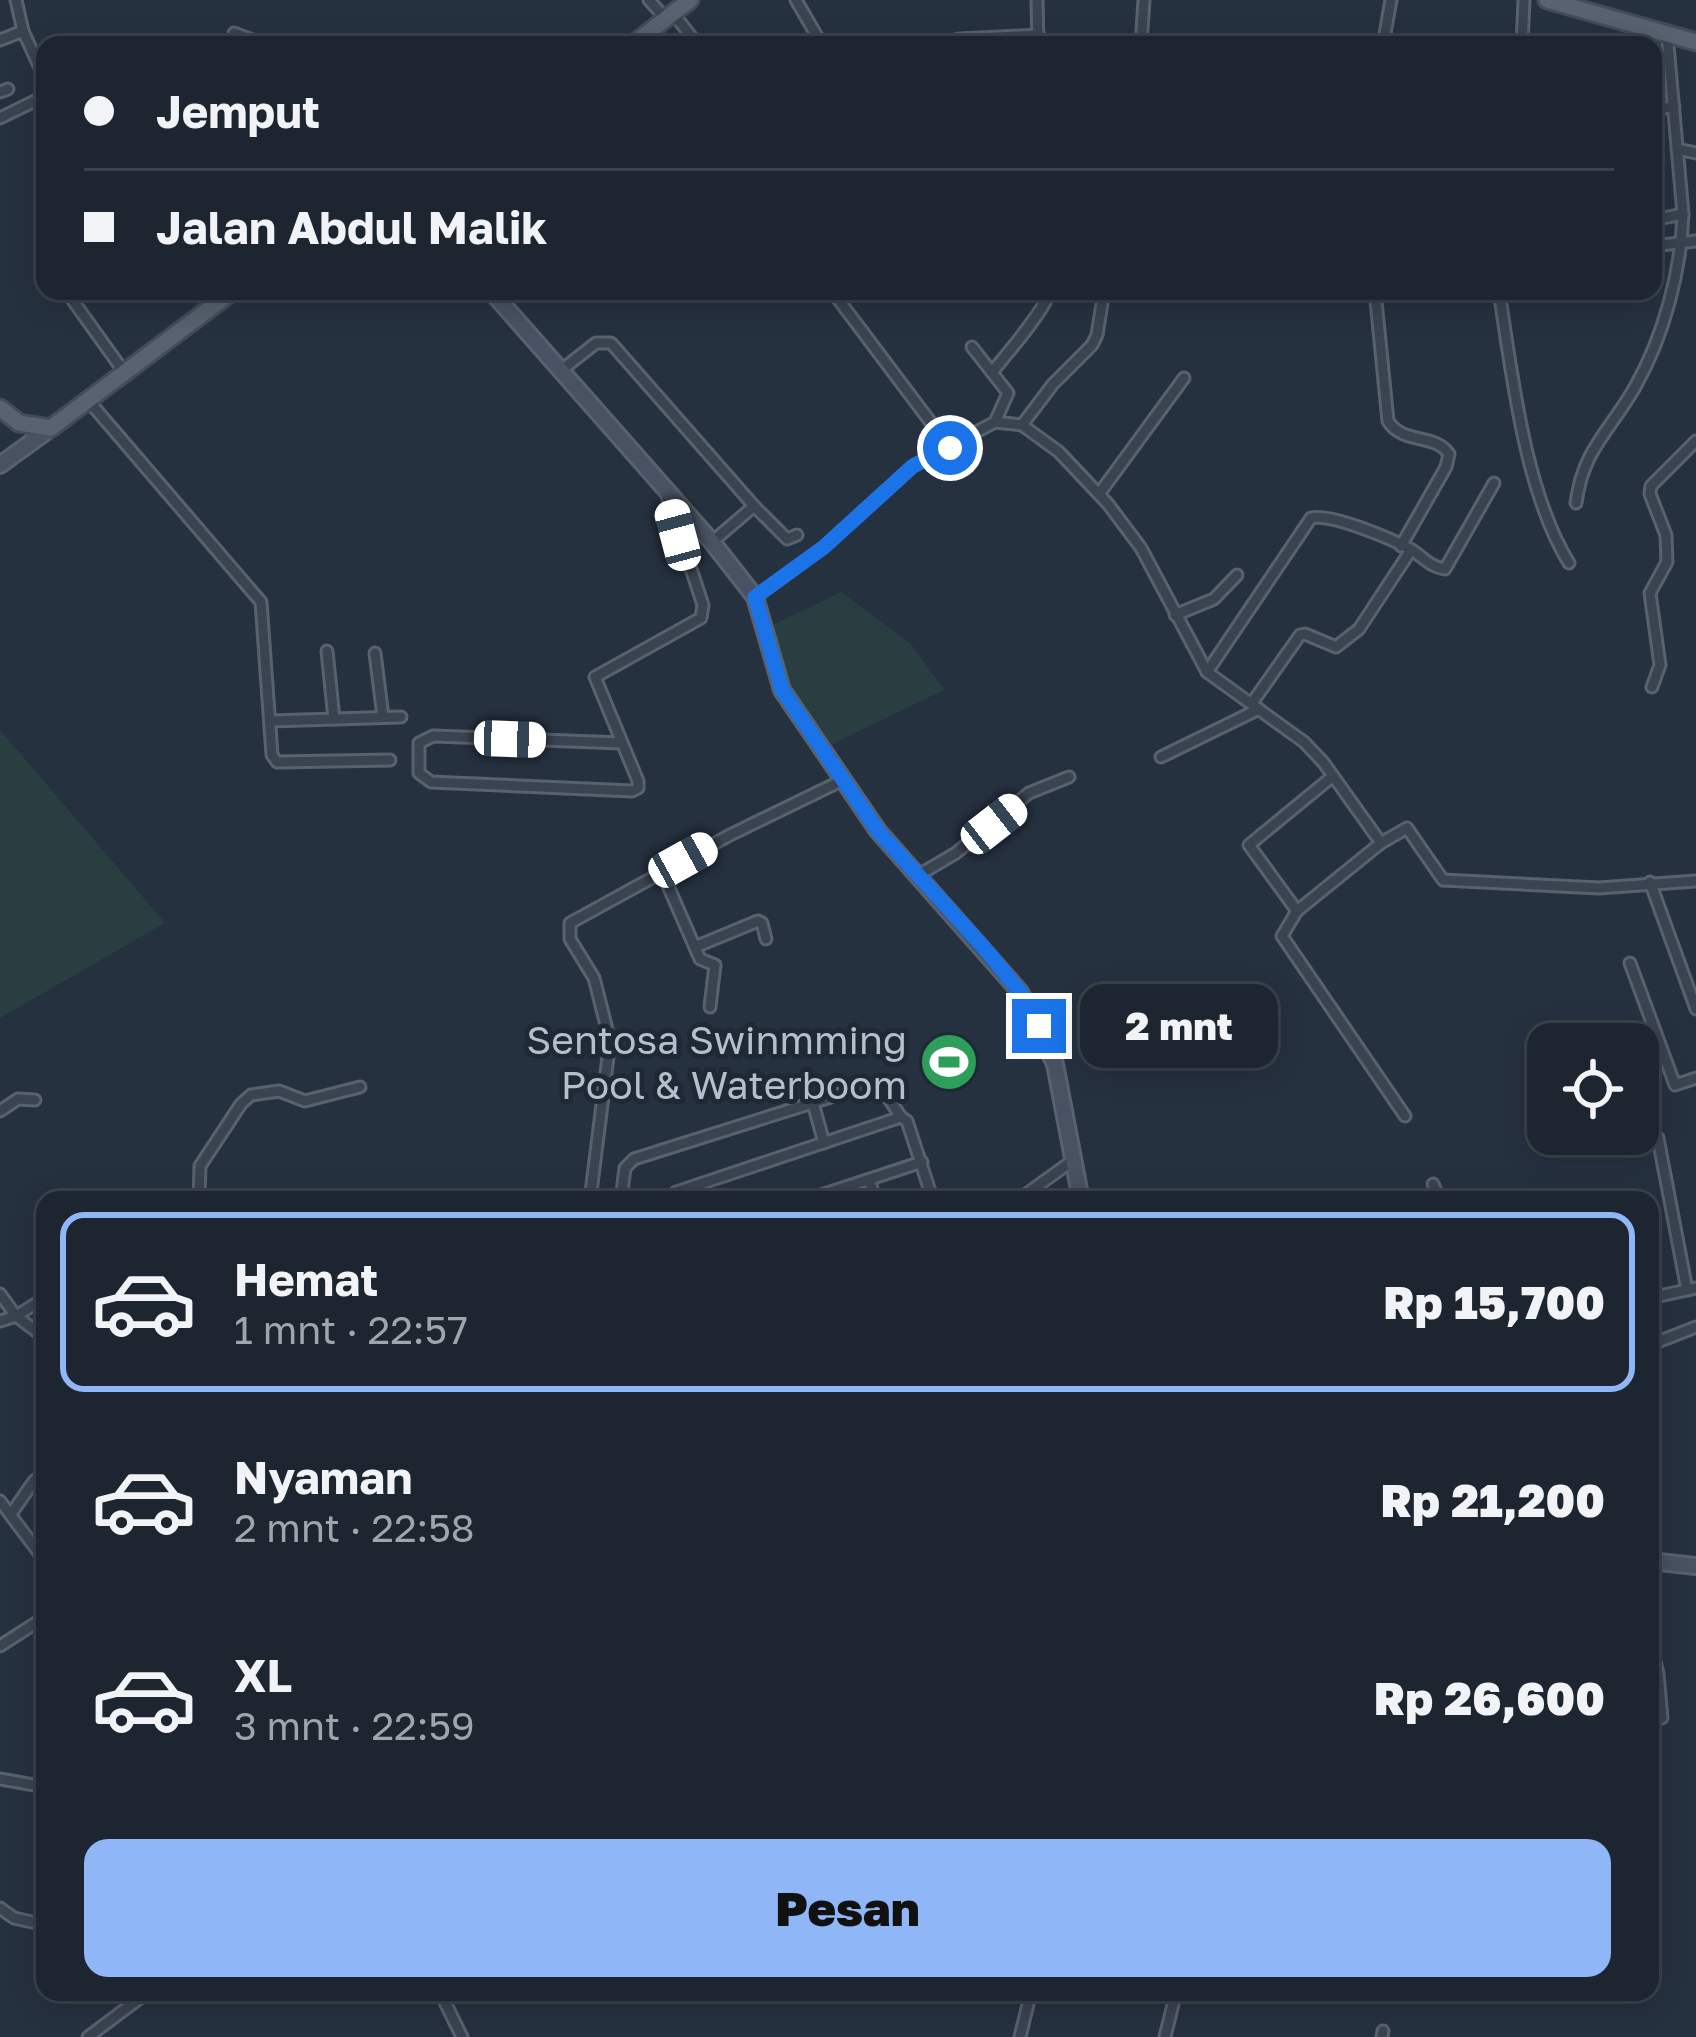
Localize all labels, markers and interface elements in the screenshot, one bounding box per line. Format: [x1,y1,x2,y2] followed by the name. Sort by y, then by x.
[156,84,320,138] text: Jemput
[156,200,547,254] text: Jalan Abdul Malik
[923,421,977,475] route start
[651,496,705,574] car
[473,720,547,758] car
[955,788,1033,860] car
[643,827,723,893] car
[1081,984,1279,1068] callout: 2 mnt
[1012,999,1066,1053] route end
[1125,1002,1233,1049] text: 2 mnt
[526,1016,907,1108] place label: Sentosa Swinmming Pool & Waterboom
[1527,1023,1659,1155] map controls
[1527,1023,1659,1155] button: locate
[918,1031,980,1093] sports icon: Sentosa Swinmming Pool & Waterboom
[90,1248,198,1356] icon: car
[234,1252,378,1306] text: Hemat
[1383,1275,1605,1329] text: Rp 15,700
[234,1306,468,1353] text: 1 mnt · 22:57
[90,1446,198,1554] icon: car
[234,1450,412,1504] text: Nyaman
[1381,1473,1605,1527] text: Rp 21,200
[234,1504,475,1551] text: 2 mnt · 22:58
[90,1644,198,1752] icon: car
[234,1648,292,1702] text: XL
[1374,1671,1605,1725] text: Rp 26,600
[234,1702,475,1749] text: 3 mnt · 22:59
[84,1839,1611,1977] button: Pesan

